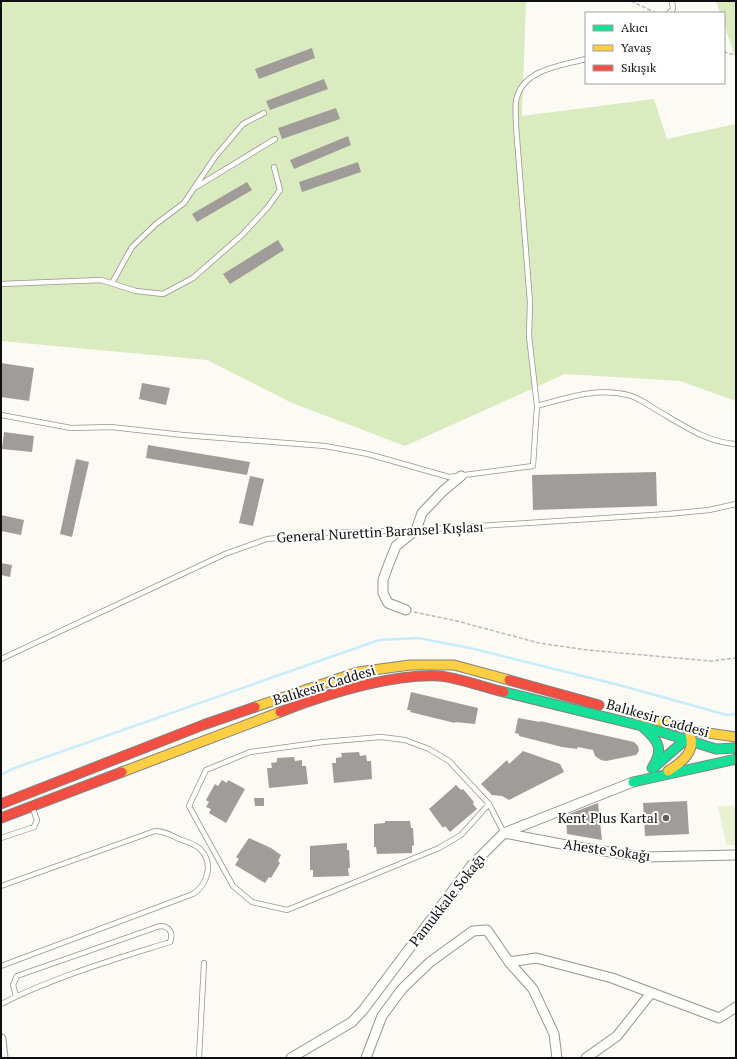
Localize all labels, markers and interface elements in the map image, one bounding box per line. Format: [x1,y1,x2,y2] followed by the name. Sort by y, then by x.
[585,12,725,84] legend
[621,20,649,35] text: Akıcı
[621,40,651,55] text: Yavaş
[621,60,657,75] text: Sıkışık
[276,517,484,546] street label: General Nurettin Baransel Kışlası
[270,660,377,709] street label: Balıkesir Caddesi
[604,694,712,741] street label: Balıkesir Caddesi
[558,808,658,827] place label: Kent Plus Kartal
[661,813,671,823] marker: Kent Plus Kartal
[562,834,652,865] street label: Aheste Sokağı
[404,849,489,950] street label: Pamukkale Sokağı

